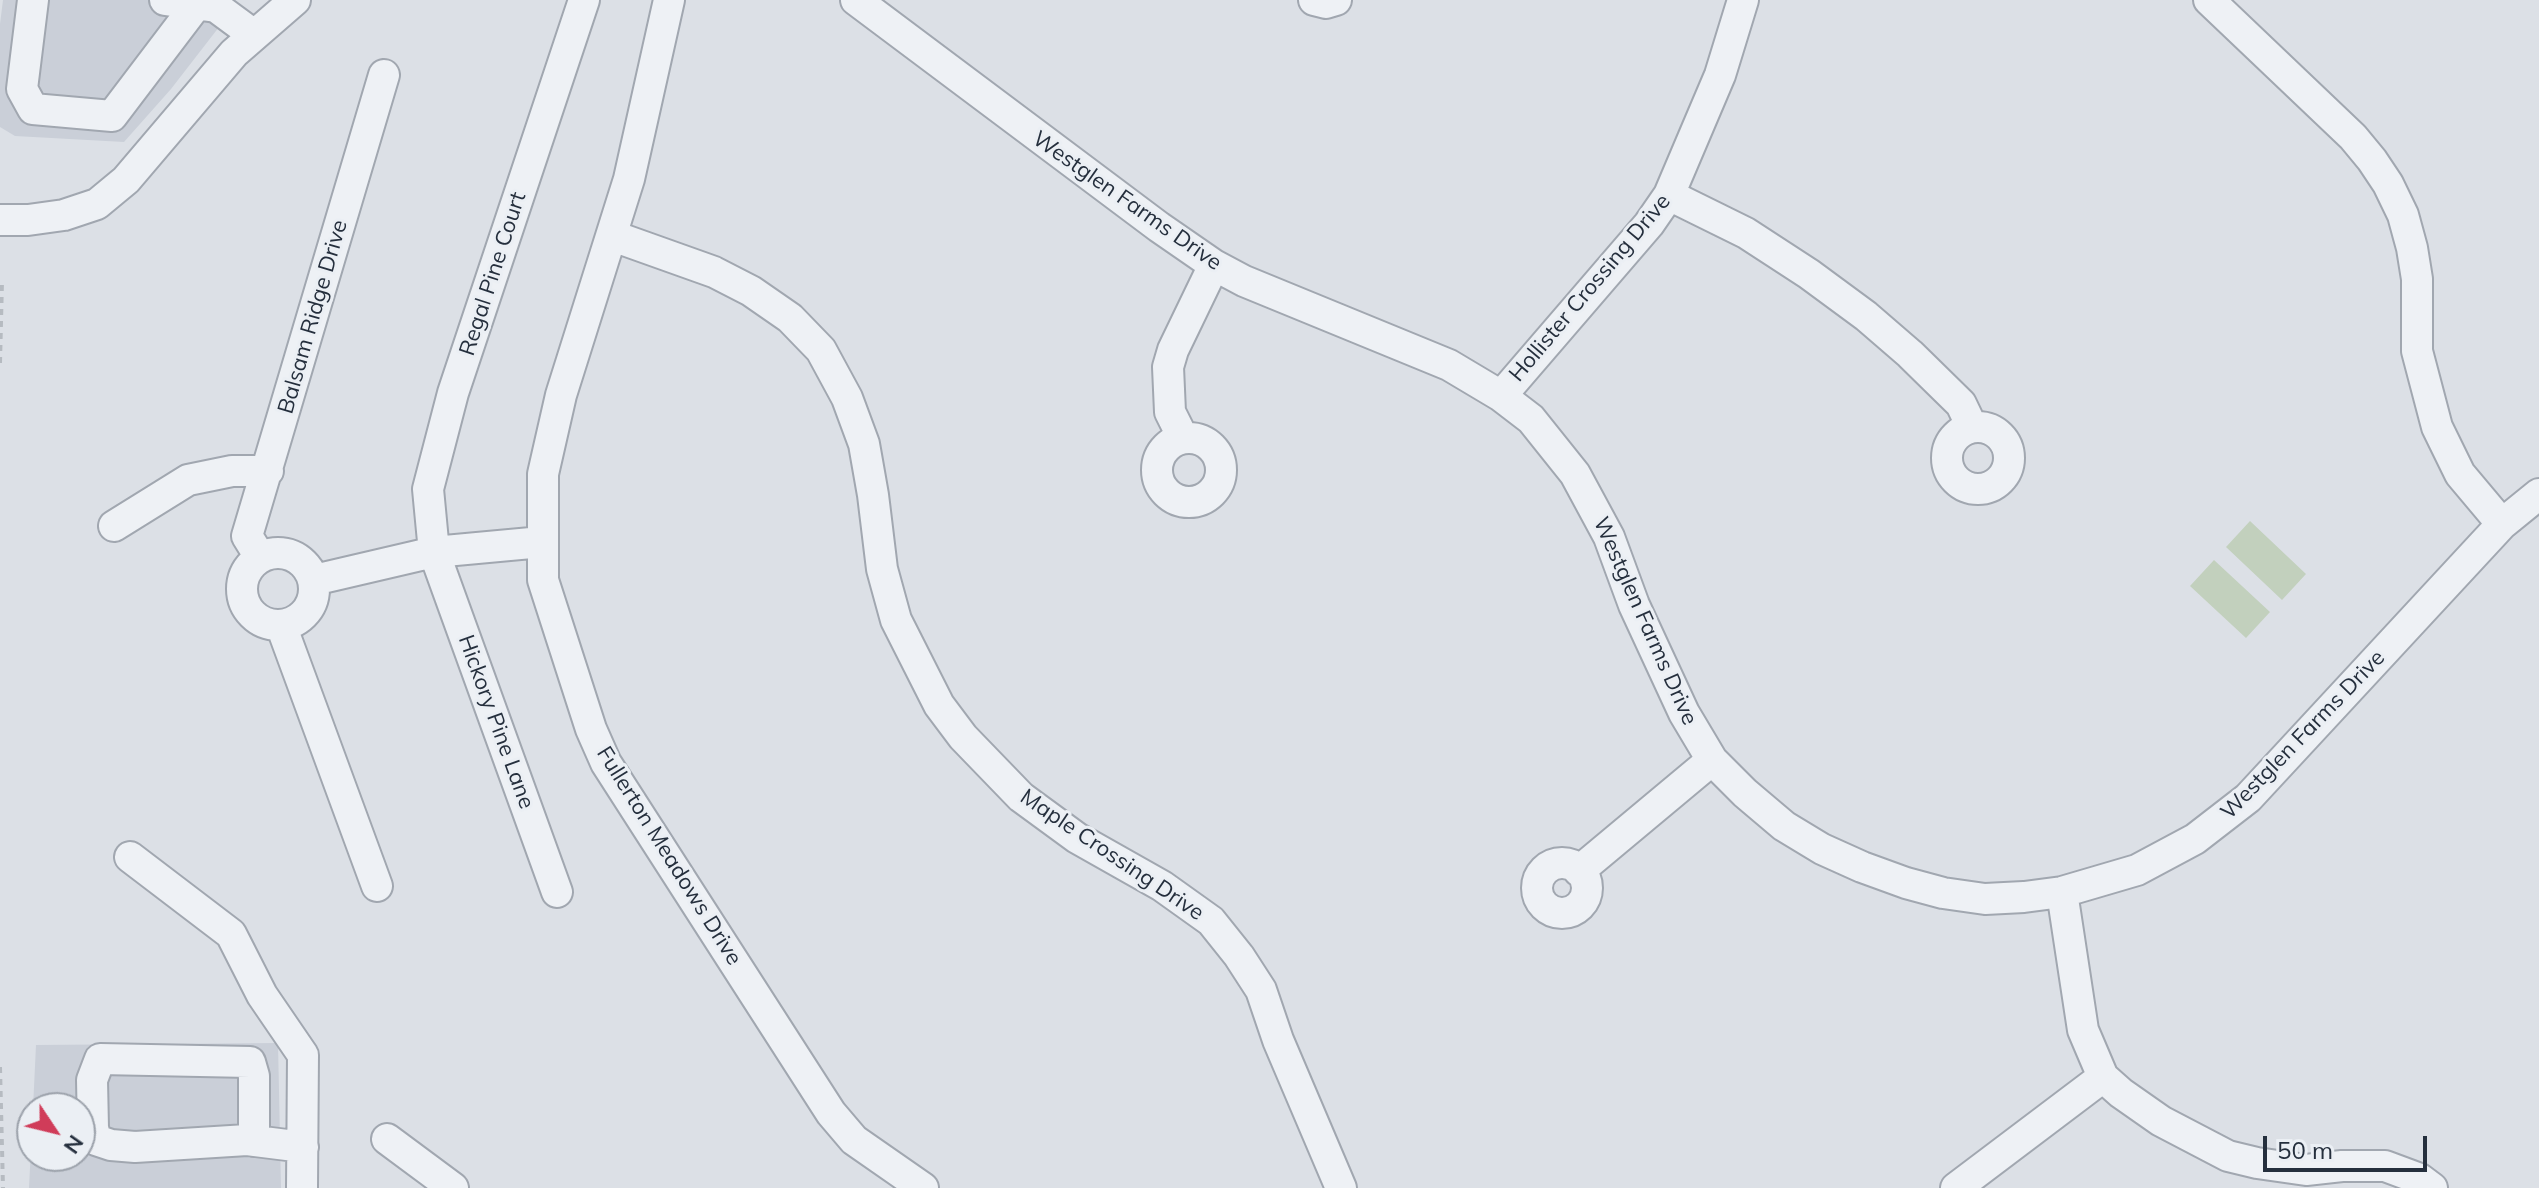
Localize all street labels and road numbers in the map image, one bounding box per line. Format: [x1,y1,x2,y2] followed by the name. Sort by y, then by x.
[1027,126,1227,276] street label: Westglen Farms Drive
[454,189,532,359] street label: Regal Pine Court
[1504,189,1676,387] street label: Hollister Crossing Drive
[273,217,353,417] street label: Balsam Ridge Drive
[1587,513,1703,729] street label: Westglen Farms Drive
[452,632,540,812] street label: Hickory Pine Lane
[2215,645,2391,825] street label: Westglen Farms Drive
[591,742,747,970] street label: Fullerton Meadows Drive
[1015,784,1209,926] street label: Maple Crossing Drive

